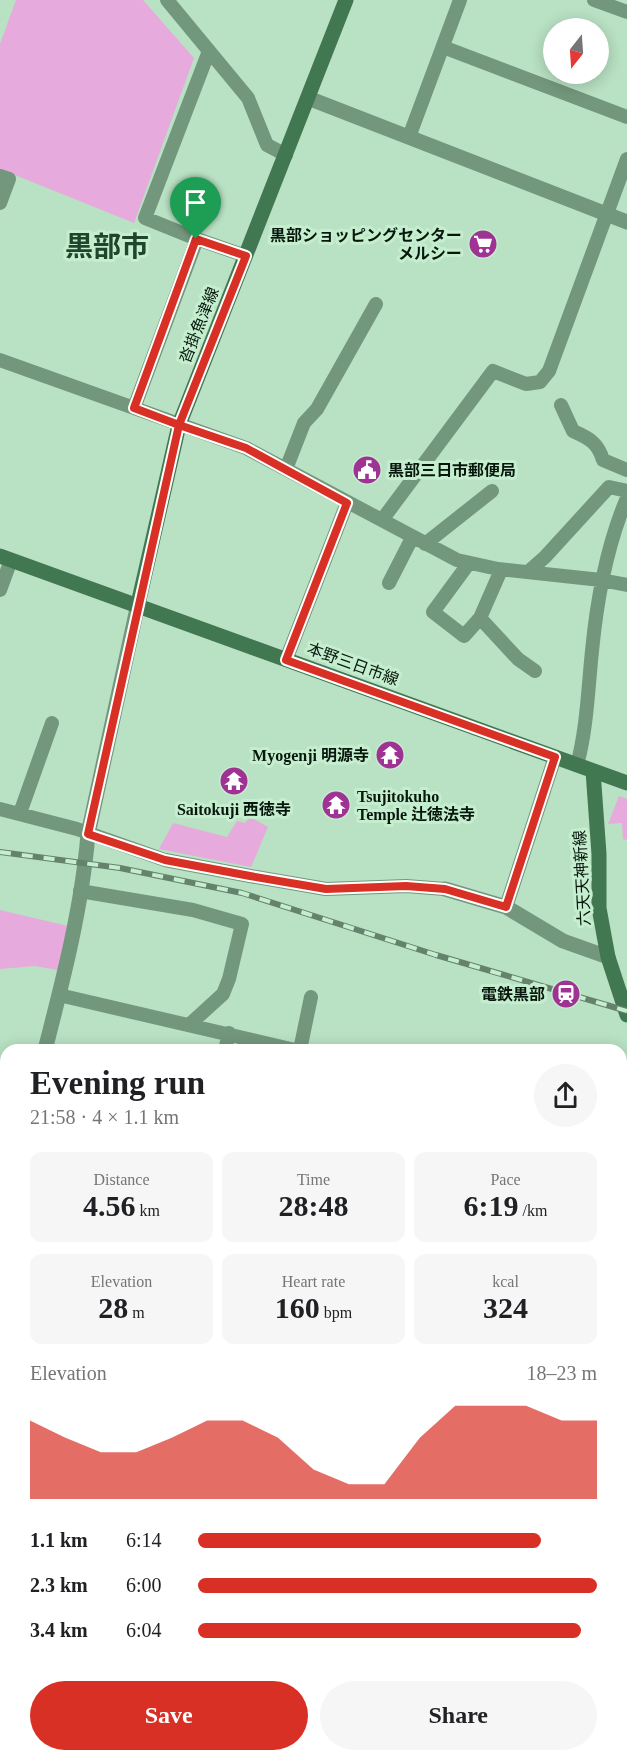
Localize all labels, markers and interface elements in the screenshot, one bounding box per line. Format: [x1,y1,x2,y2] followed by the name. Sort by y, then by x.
[543,18,609,84] north arrow
[543,18,609,84] map controls
[170,177,221,239] pin
[179,186,212,219] icon: arrive
[270,226,462,262] place label: 黒部ショッピングセンター メルシー
[467,228,499,260] supermarket icon: 黒部ショッピングセンター メルシー
[65,231,149,262] district label: 黒部市
[175,284,222,365] street label: 沓掛魚津線
[351,454,383,486] public building icon: 黒部三日市郵便局
[388,462,516,479] place label: 黒部三日市郵便局
[305,640,401,688] street label: 本野三日市線
[374,739,406,771] temple icon: Myogenji 明源寺
[252,747,369,765] place label: Myogenji 明源寺
[218,765,250,797] temple icon: Saitokuji 西徳寺
[357,788,475,824] place label: Tsujitokuho Temple 辻徳法寺
[320,789,352,821] temple icon: Tsujitokuho Temple 辻徳法寺
[177,801,291,819] place label: Saitokuji 西徳寺
[571,830,593,926] street label: 六天天神新線
[550,978,582,1010] station icon: 電鉄黒部
[481,985,545,1003] place label: 電鉄黒部
[534,1064,597,1127] button: share
[30,1065,205,1101] text: Evening run
[30,1106,179,1128] text: 21:58 · 4 × 1.1 km
[94,1171,149,1188] text: Distance
[297,1171,330,1188] text: Time
[490,1171,521,1188] text: Pace
[83,1189,136,1222] text: 4.56
[279,1189,349,1222] text: 28:48
[464,1189,519,1222] text: 6:19
[136,1202,160,1219] text: km
[519,1202,547,1219] text: /km
[91,1273,152,1290] text: Elevation
[282,1273,345,1290] text: Heart rate
[492,1273,519,1290] text: kcal
[98,1291,128,1324] text: 28
[275,1291,320,1324] text: 160
[483,1291,528,1324] text: 324
[128,1304,145,1321] text: m
[320,1304,352,1321] text: bpm
[30,1362,107,1384] text: Elevation
[526,1362,597,1384] text: 18–23 m
[30,1529,88,1551] text: 1.1 km
[126,1529,162,1551] text: 6:14
[30,1574,88,1596] text: 2.3 km
[126,1574,162,1596] text: 6:00
[30,1619,88,1641] text: 3.4 km
[126,1619,162,1641] text: 6:04
[30,1681,308,1750] button: Save
[320,1681,597,1750] button: Share

